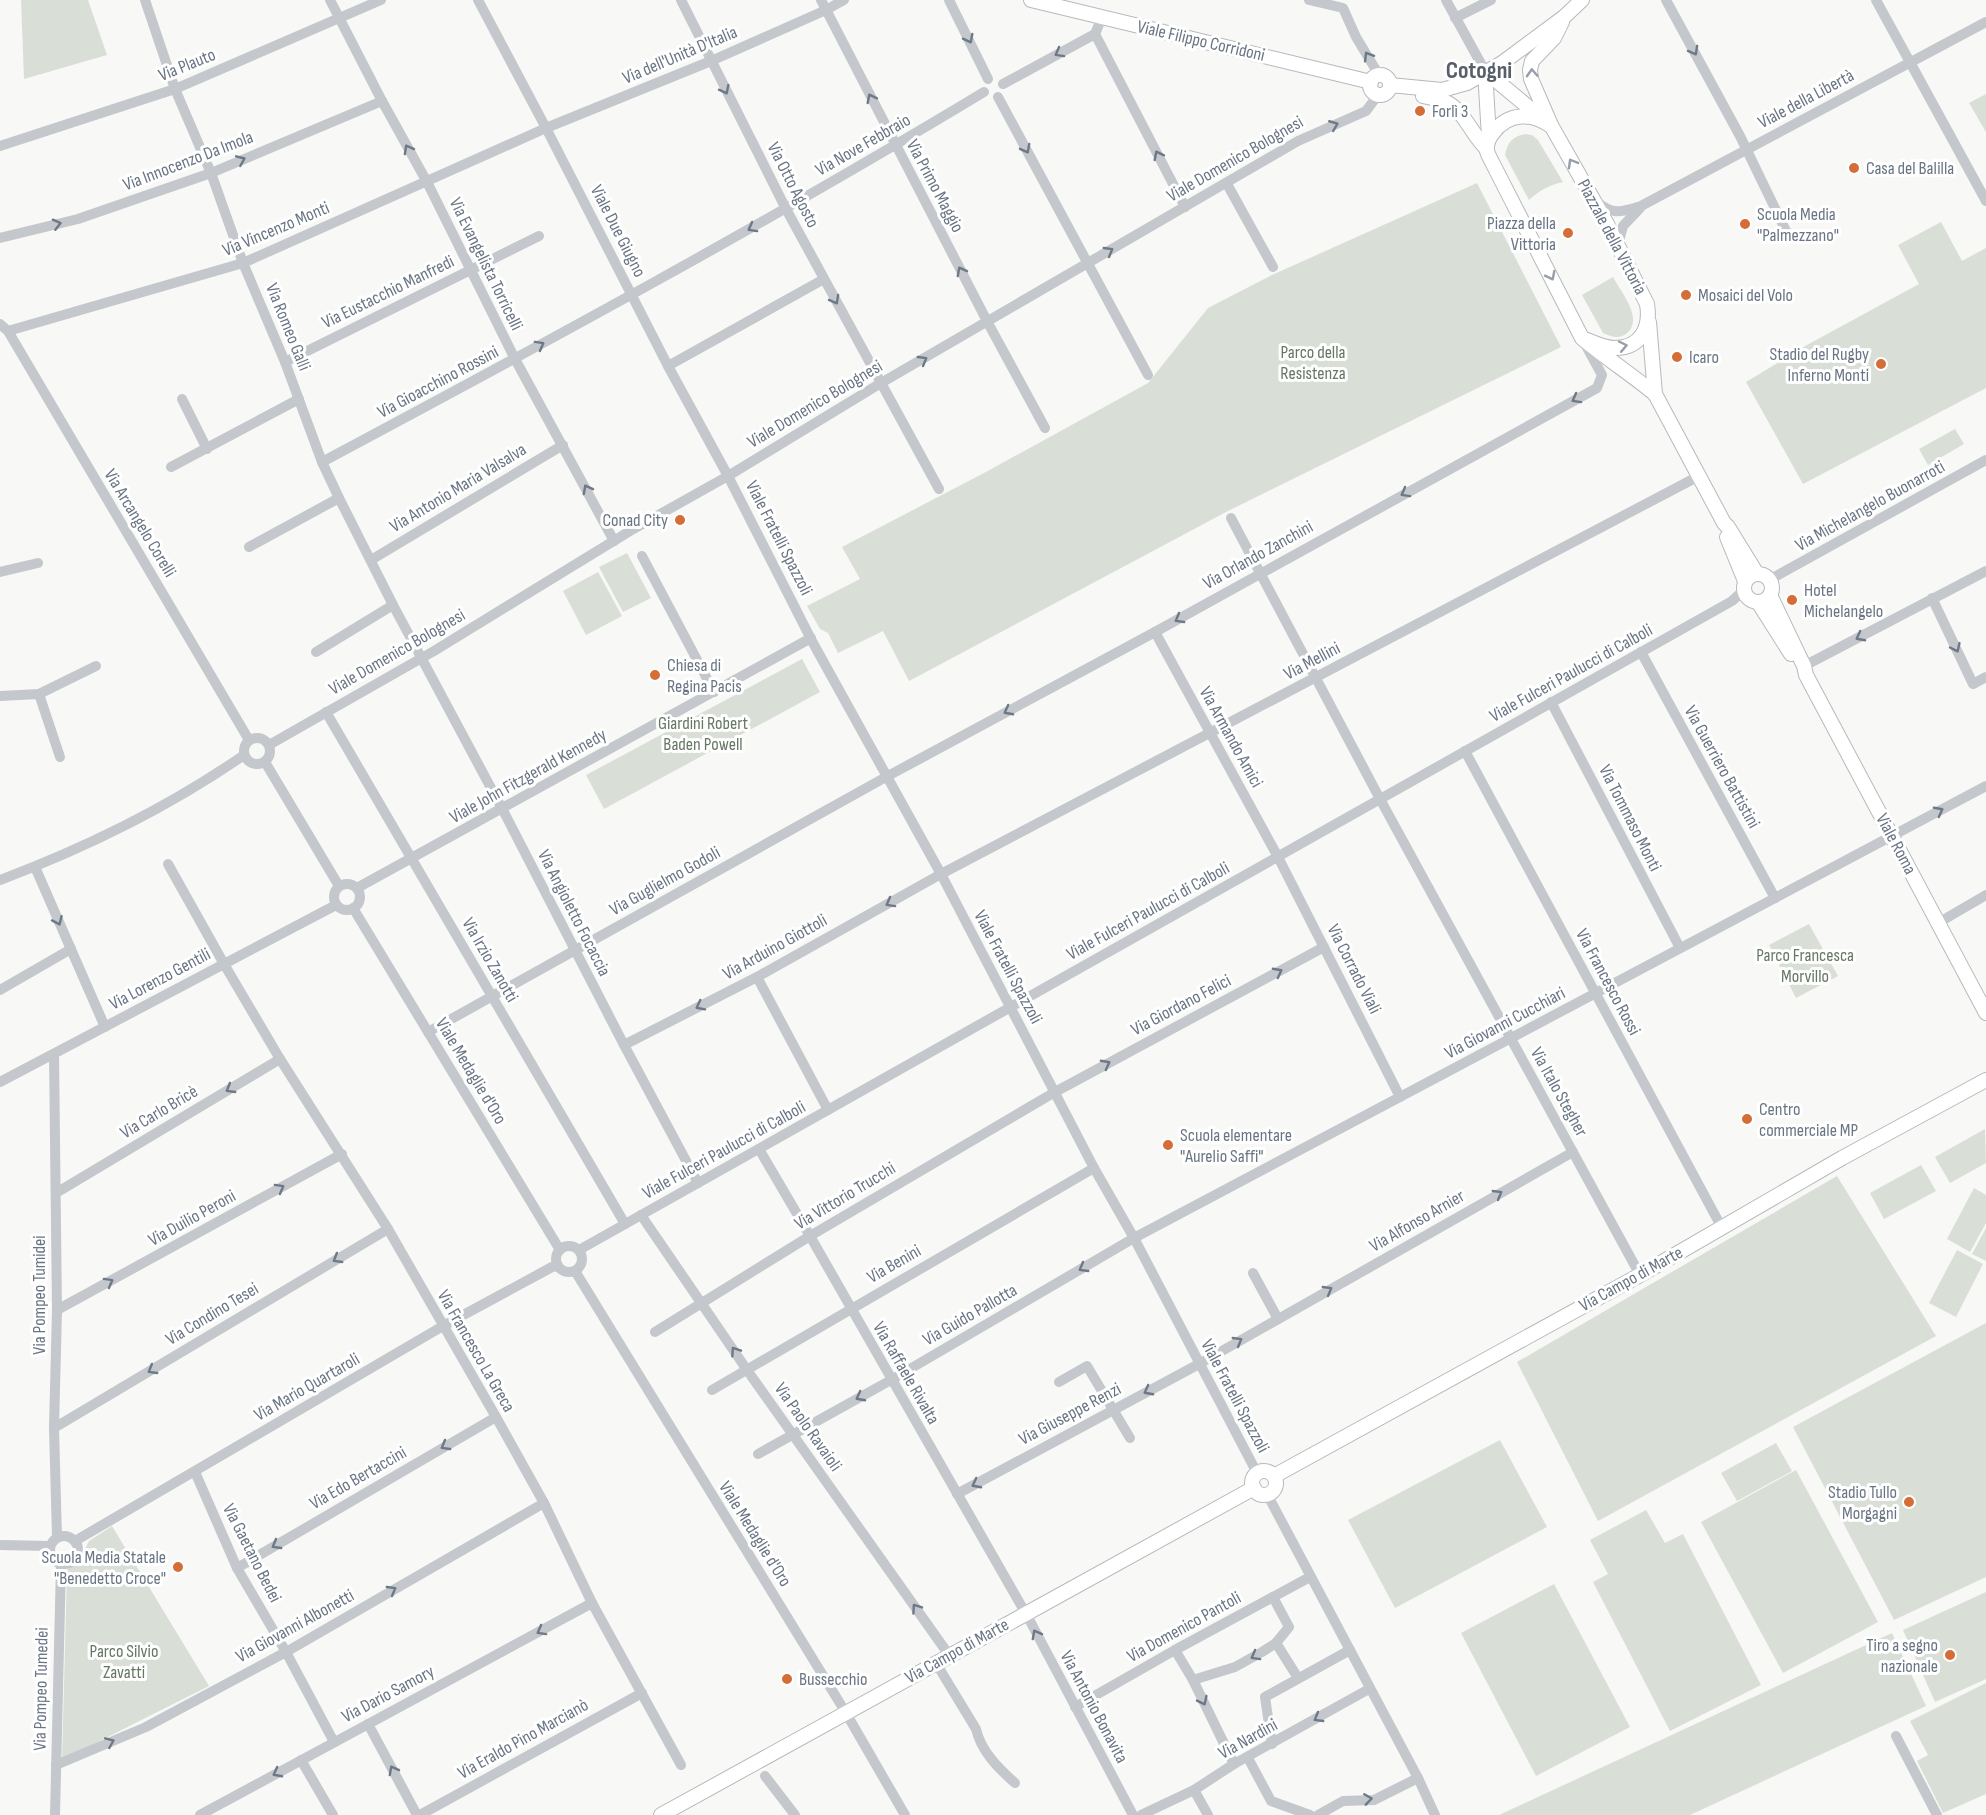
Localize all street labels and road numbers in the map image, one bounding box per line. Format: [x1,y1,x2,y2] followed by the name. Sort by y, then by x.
[1135,16,1267,66] street label: Viale Filippo Corridoni
[620,21,740,89] street label: Via dell'Unità D'Italia
[155,44,219,86] street label: Via Plauto
[1755,65,1858,133] street label: Viale della Libertà
[812,109,914,181] street label: Via Nove Febbraio
[1163,111,1307,207] street label: Viale Domenico Bolognesi
[120,126,256,195] street label: Via Innocenzo Da Imola
[902,136,968,236] street label: Via Primo Maggio
[763,139,823,231] street label: Via Otto Agosto
[1573,176,1651,298] street label: Piazzale della Vittoria
[586,181,650,281] street label: Viale Due Giugno
[445,194,527,334] street label: Via Evangelista Torricelli
[220,197,332,261] street label: Via Vincenzo Monti
[319,251,457,333] street label: Via Eustacchio Manfredi
[261,280,315,374] street label: Via Romeo Galli
[374,341,502,423] street label: Via Gioacchino Rossini
[744,355,886,453] street label: Viale Domenico Bolognesi
[386,439,530,537] street label: Via Antonio Maria Valsalva
[1792,456,1948,556] street label: Via Michelangelo Buonarroti
[99,465,181,581] street label: Via Arcangelo Corelli
[741,477,817,599] street label: Viale Fratelli Spazzoli
[1199,516,1317,594] street label: Via Orlando Zanchini
[325,604,469,700] street label: Viale Domenico Bolognesi
[1486,619,1656,727] street label: Viale Fulceri Paulucci di Calboli
[1280,637,1344,685] street label: Via Mellini
[1195,683,1267,791] street label: Via Armando Amici
[1680,702,1764,832] street label: Via Guerriero Battistini
[446,724,610,828] street label: Viale John Fitzgerald Kennedy
[1594,761,1666,875] street label: Via Tommaso Monti
[1871,810,1921,878] street label: Viale Roma
[606,842,724,920] street label: Via Guglielmo Godoli
[533,846,615,980] street label: Via Angioletto Focaccia
[1063,857,1233,965] street label: Viale Fulceri Paulucci di Calboli
[969,907,1047,1027] street label: Viale Fratelli Spazzoli
[719,910,831,984] street label: Via Arduino Giottoli
[457,914,523,1006] street label: Via Irzio Zanotti
[1323,921,1385,1017] street label: Via Corrado Viali
[1571,925,1645,1039] street label: Via Francesco Rossi
[106,944,214,1014] street label: Via Lorenzo Gentili
[1128,970,1234,1040] street label: Via Giordano Felici
[1441,982,1569,1064] street label: Via Giovanni Cucchiari
[431,1014,511,1128] street label: Viale Medaglie d'Oro
[1526,1044,1592,1140] street label: Via Italo Stegher
[117,1081,201,1143] street label: Via Carlo Bricè
[639,1096,809,1204] street label: Viale Fulceri Paulucci di Calboli
[791,1158,899,1234] street label: Via Vittorio Trucchi
[145,1185,239,1251] street label: Via Duilio Peroni
[1366,1185,1468,1257] street label: Via Alfonso Arnier
[29,1235,50,1355] street label: Via Pompeo Tumidei
[863,1240,925,1288] street label: Via Benini
[1576,1242,1686,1316] street label: Via Campo di Marte
[162,1278,262,1350] street label: Via Condino Tesei
[919,1280,1021,1350] street label: Via Guido Pallotta
[433,1286,519,1416] street label: Via Francesco La Greca
[868,1318,944,1428] street label: Via Raffaele Rivalta
[1196,1336,1274,1456] street label: Viale Fratelli Spazzoli
[251,1348,363,1426] street label: Via Mario Quartaroli
[1015,1378,1125,1450] street label: Via Giuseppe Renzi
[770,1379,846,1475] street label: Via Paolo Ravaioli
[306,1442,410,1514] street label: Via Edo Bertaccini
[714,1478,796,1590] street label: Viale Medaglie d'Oro
[218,1500,286,1606] street label: Via Gaetano Bedei
[232,1585,358,1667] street label: Via Giovanni Albonetti
[1123,1587,1245,1667] street label: Via Domenico Pantoli
[902,1614,1012,1688] street label: Via Campo di Marte
[29,1627,53,1751] street label: Via Pompeo Tumedei
[1056,1647,1132,1767] street label: Via Antonio Bonavita
[338,1661,438,1727] street label: Via Dario Samory
[454,1694,592,1784] street label: Via Eraldo Pino Marcianò
[1215,1714,1281,1764] street label: Via Nardini

